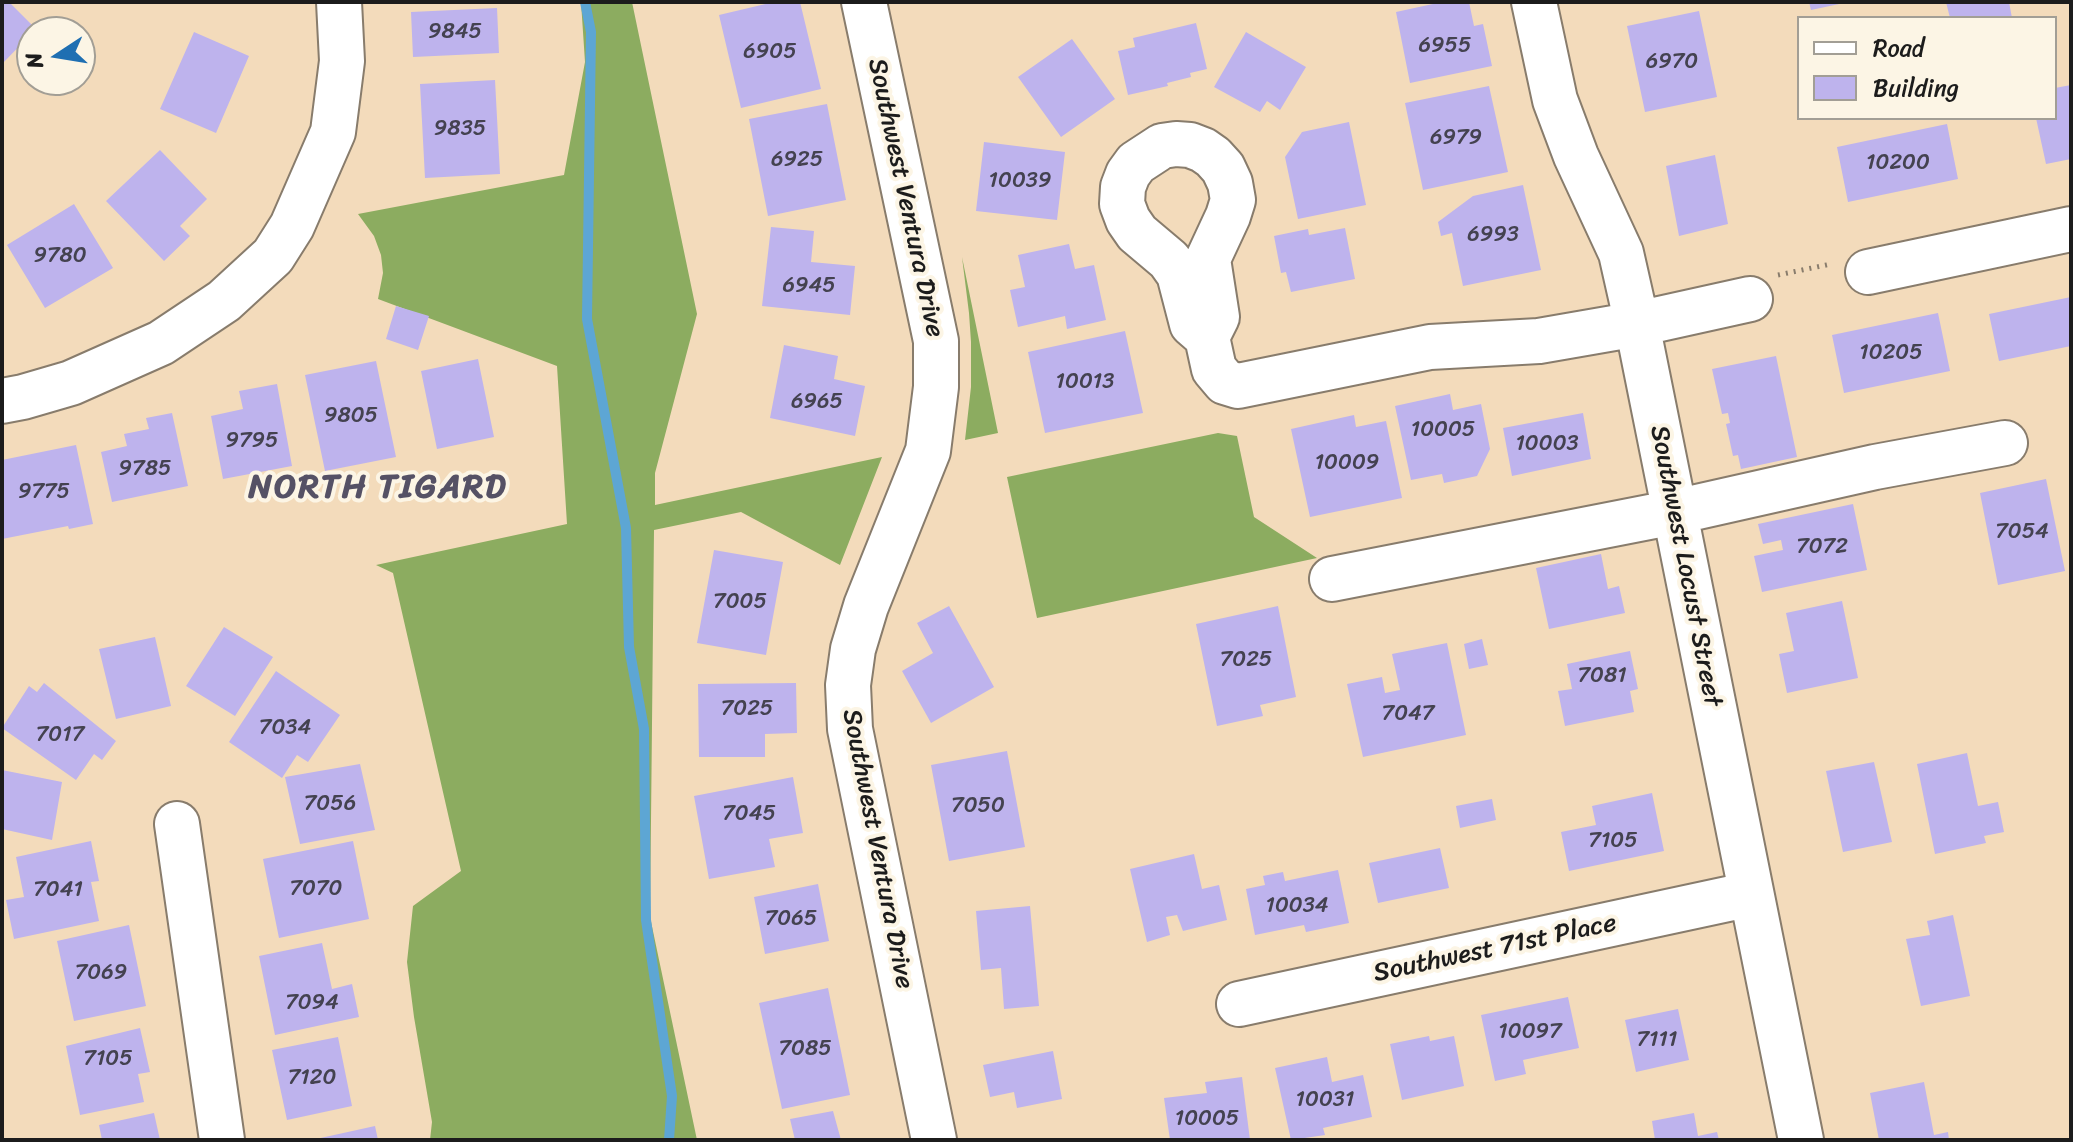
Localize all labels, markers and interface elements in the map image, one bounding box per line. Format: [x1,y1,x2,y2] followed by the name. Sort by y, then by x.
[16,16,96,96] north arrow
[1797,16,2057,120] legend
[428,19,482,45] house number: 9845
[1873,27,1924,69] text: Road
[1419,33,1471,59] house number: 6955
[743,39,797,65] house number: 6905
[13,49,55,72] text: N
[1646,49,1698,75] house number: 6970
[860,56,950,340] street label: Southwest Ventura Drive
[1873,67,1959,109] text: Building
[434,116,486,142] house number: 9835
[1430,125,1482,151] house number: 6979
[771,147,823,173] house number: 6925
[1866,150,1930,176] house number: 10200
[989,168,1051,194] house number: 10039
[1467,222,1519,248] house number: 6993
[33,243,87,269] house number: 9780
[782,273,836,299] house number: 6945
[1859,340,1923,366] house number: 10205
[1056,369,1114,395] house number: 10013
[791,389,843,415] house number: 6965
[324,403,378,429] house number: 9805
[1411,417,1475,443] house number: 10005
[1642,423,1728,709] street label: Southwest Locust Street
[225,428,279,454] house number: 9795
[1515,431,1579,457] house number: 10003
[1315,450,1379,476] house number: 10009
[119,456,171,482] house number: 9785
[250,468,506,508] district label: NORTH TIGARD
[18,479,70,505] house number: 9775
[1995,519,2049,545] house number: 7054
[1796,534,1848,560] house number: 7072
[713,589,767,615] house number: 7005
[1220,647,1272,673] house number: 7025
[1577,663,1627,689] house number: 7081
[721,696,773,722] house number: 7025
[1382,701,1434,727] house number: 7047
[835,706,919,992] street label: Southwest Ventura Drive
[259,715,311,741] house number: 7034
[36,722,84,748] house number: 7017
[304,791,356,817] house number: 7056
[951,793,1005,819] house number: 7050
[722,801,776,827] house number: 7045
[1588,828,1638,854] house number: 7105
[290,876,342,902] house number: 7070
[33,877,83,903] house number: 7041
[1265,893,1329,919] house number: 10034
[765,906,817,932] house number: 7065
[1371,908,1619,990] street label: Southwest 71st Place
[75,960,127,986] house number: 7069
[285,990,339,1016] house number: 7094
[1498,1019,1562,1045] house number: 10097
[1637,1027,1677,1053] house number: 7111
[778,1036,832,1062] house number: 7085
[83,1046,133,1072] house number: 7105
[288,1065,336,1091] house number: 7120
[1296,1087,1354,1113] house number: 10031
[1175,1106,1239,1132] house number: 10005

